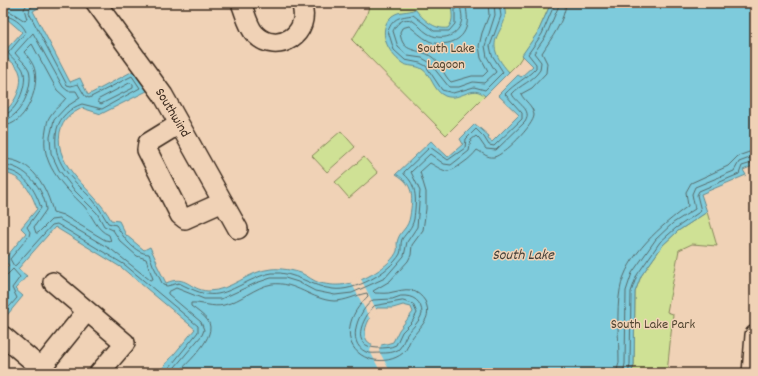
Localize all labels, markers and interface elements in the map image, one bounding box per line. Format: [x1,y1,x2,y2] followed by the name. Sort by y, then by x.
[417,39,475,75] park label: South Lake Lagoon
[149,84,195,142] street label: Southwind
[492,245,555,267] water label: South Lake
[611,315,695,335] park label: South Lake Park

